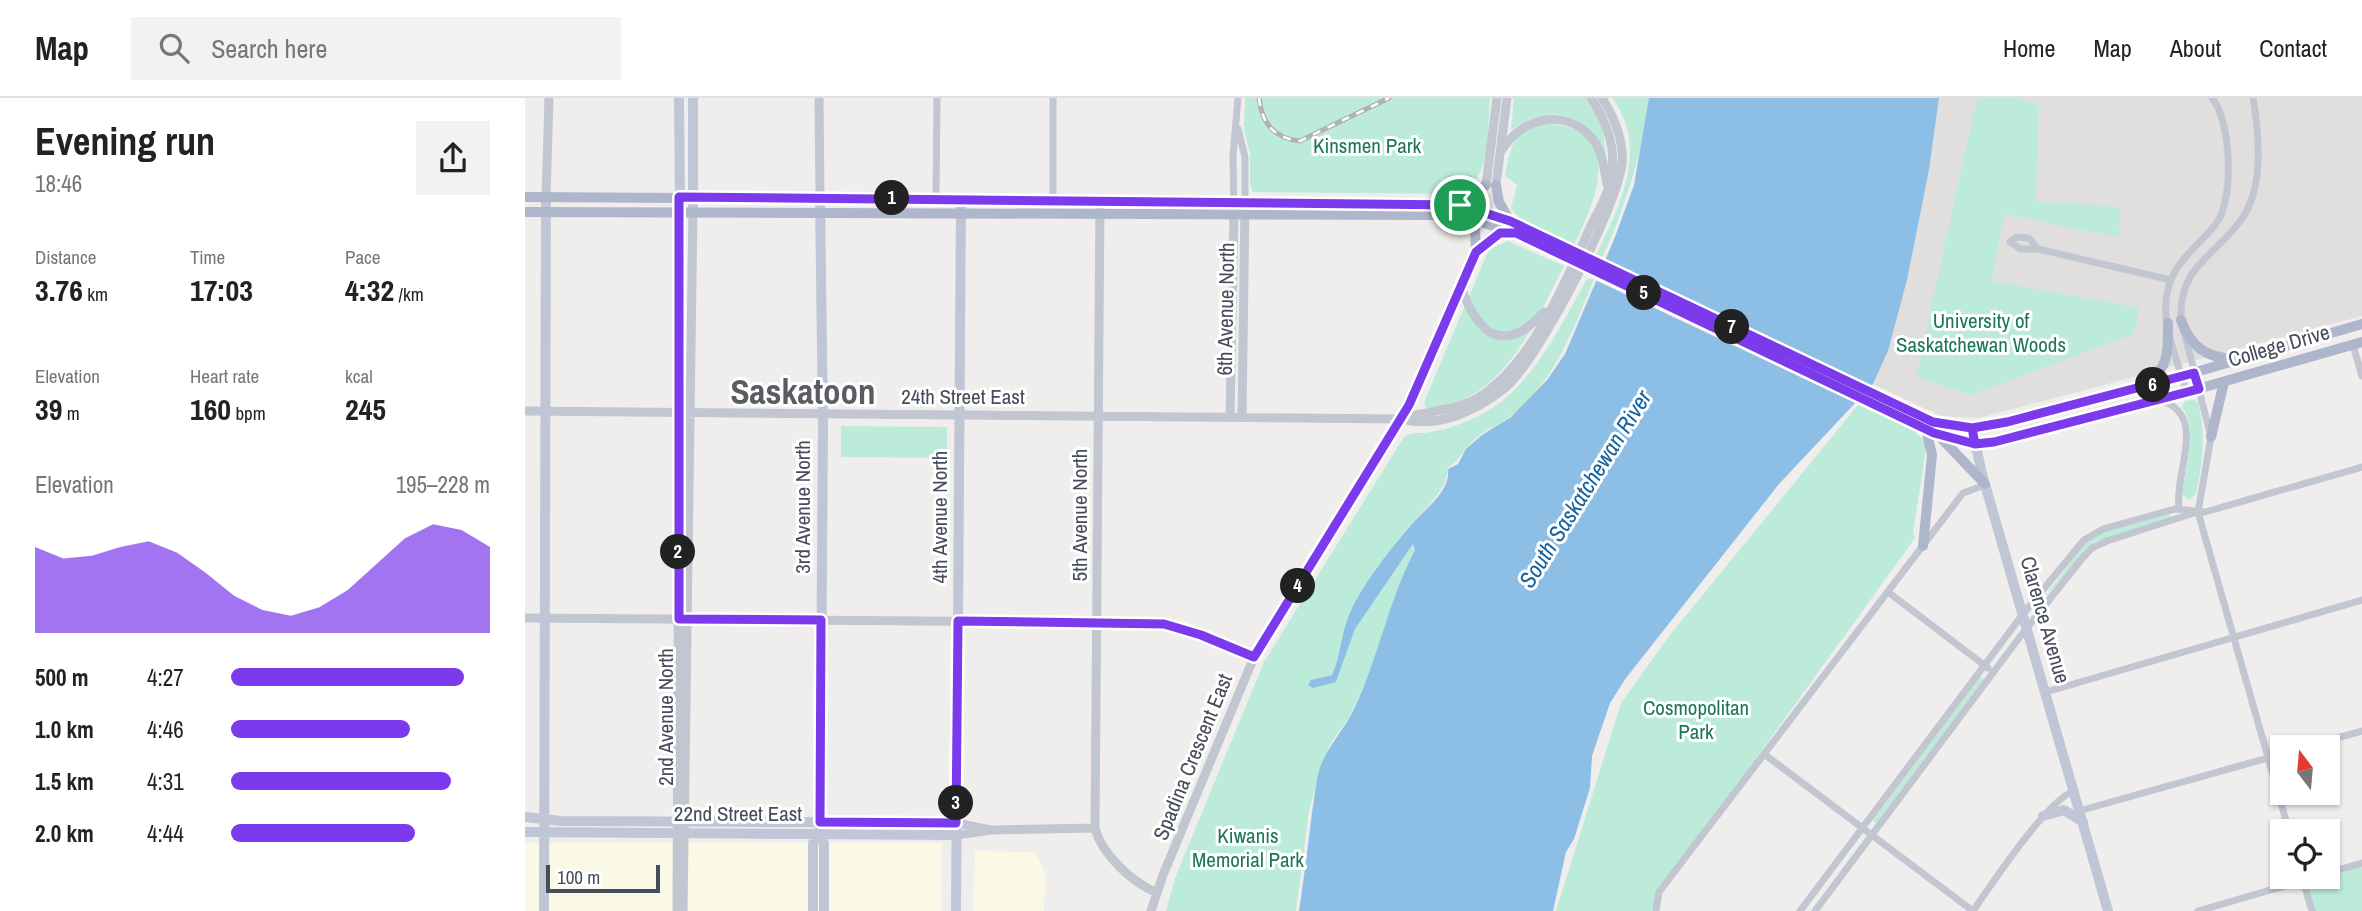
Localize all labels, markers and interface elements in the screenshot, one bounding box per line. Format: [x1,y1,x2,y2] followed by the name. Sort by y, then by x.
[131,17,621,80] search box
[35,26,89,70] text: Map
[155,29,193,67] icon: search
[211,31,327,66] text: Search here
[2003,32,2055,64] text: Home
[2093,32,2132,64] text: Map
[2170,32,2221,64] text: About
[2259,32,2327,64] text: Contact
[35,116,215,167] text: Evening run
[416,121,490,195] button: share
[1313,131,1421,160] park label: Kinsmen Park
[35,168,82,199] text: 18:46
[1430,175,1490,235] pin
[875,180,909,216] pin: 1
[887,184,896,210] text: 1
[1441,186,1479,224] icon: arrive
[1210,242,1241,376] street label: 6th Avenue North
[35,244,96,270] text: Distance
[190,244,225,270] text: Time
[345,244,381,270] text: Pace
[35,270,83,310] text: 3.76
[190,270,253,310] text: 17:03
[345,270,394,310] text: 4:32
[1627,276,1661,310] pin: 5
[1639,279,1648,305] text: 5
[83,281,108,307] text: km
[394,281,424,307] text: /km
[1896,306,2066,359] park label: University of Saskatchewan Woods
[1715,310,1749,344] pin: 7
[1727,313,1736,339] text: 7
[2225,317,2333,374] street label: College Drive
[35,363,100,389] text: Elevation
[190,363,259,389] text: Heart rate
[345,363,373,389] text: kcal
[730,368,876,415] district label: Saskatoon
[2135,368,2171,402] pin: 6
[2148,371,2157,397] text: 6
[901,382,1025,411] street label: 24th Street East
[1511,383,1658,593] water label: South Saskatchewan River
[35,389,62,429] text: 39
[190,389,231,429] text: 160
[345,389,386,429] text: 245
[62,400,80,426] text: m
[231,400,266,426] text: bpm
[788,440,817,574] street label: 3rd Avenue North
[1065,449,1094,581] street label: 5th Avenue North
[925,451,954,583] street label: 4th Avenue North
[35,469,114,500] text: Elevation
[396,469,490,500] text: 195–228 m
[661,534,695,570] pin: 2
[673,538,682,564] text: 2
[2014,553,2077,687] street label: Clarence Avenue
[1281,568,1315,603] pin: 4
[1293,572,1302,598] text: 4
[651,648,680,786] street label: 2nd Avenue North
[35,662,88,693] text: 500 m
[147,662,184,693] text: 4:27
[1146,669,1239,844] street label: Spadina Crescent East
[1643,693,1749,746] park label: Cosmopolitan Park
[35,714,94,745] text: 1.0 km
[147,714,184,745] text: 4:46
[2270,735,2340,805] north arrow
[2270,735,2340,889] map controls
[35,766,94,797] text: 1.5 km
[147,766,184,797] text: 4:31
[939,786,973,820] pin: 3
[951,789,960,815] text: 3
[674,799,802,828] street label: 22nd Street East
[35,818,94,849] text: 2.0 km
[147,818,184,849] text: 4:44
[2270,819,2340,889] button: locate
[1192,821,1304,874] park label: Kiwanis Memorial Park
[546,862,660,894] scale bar
[557,864,600,890] text: 100 m

